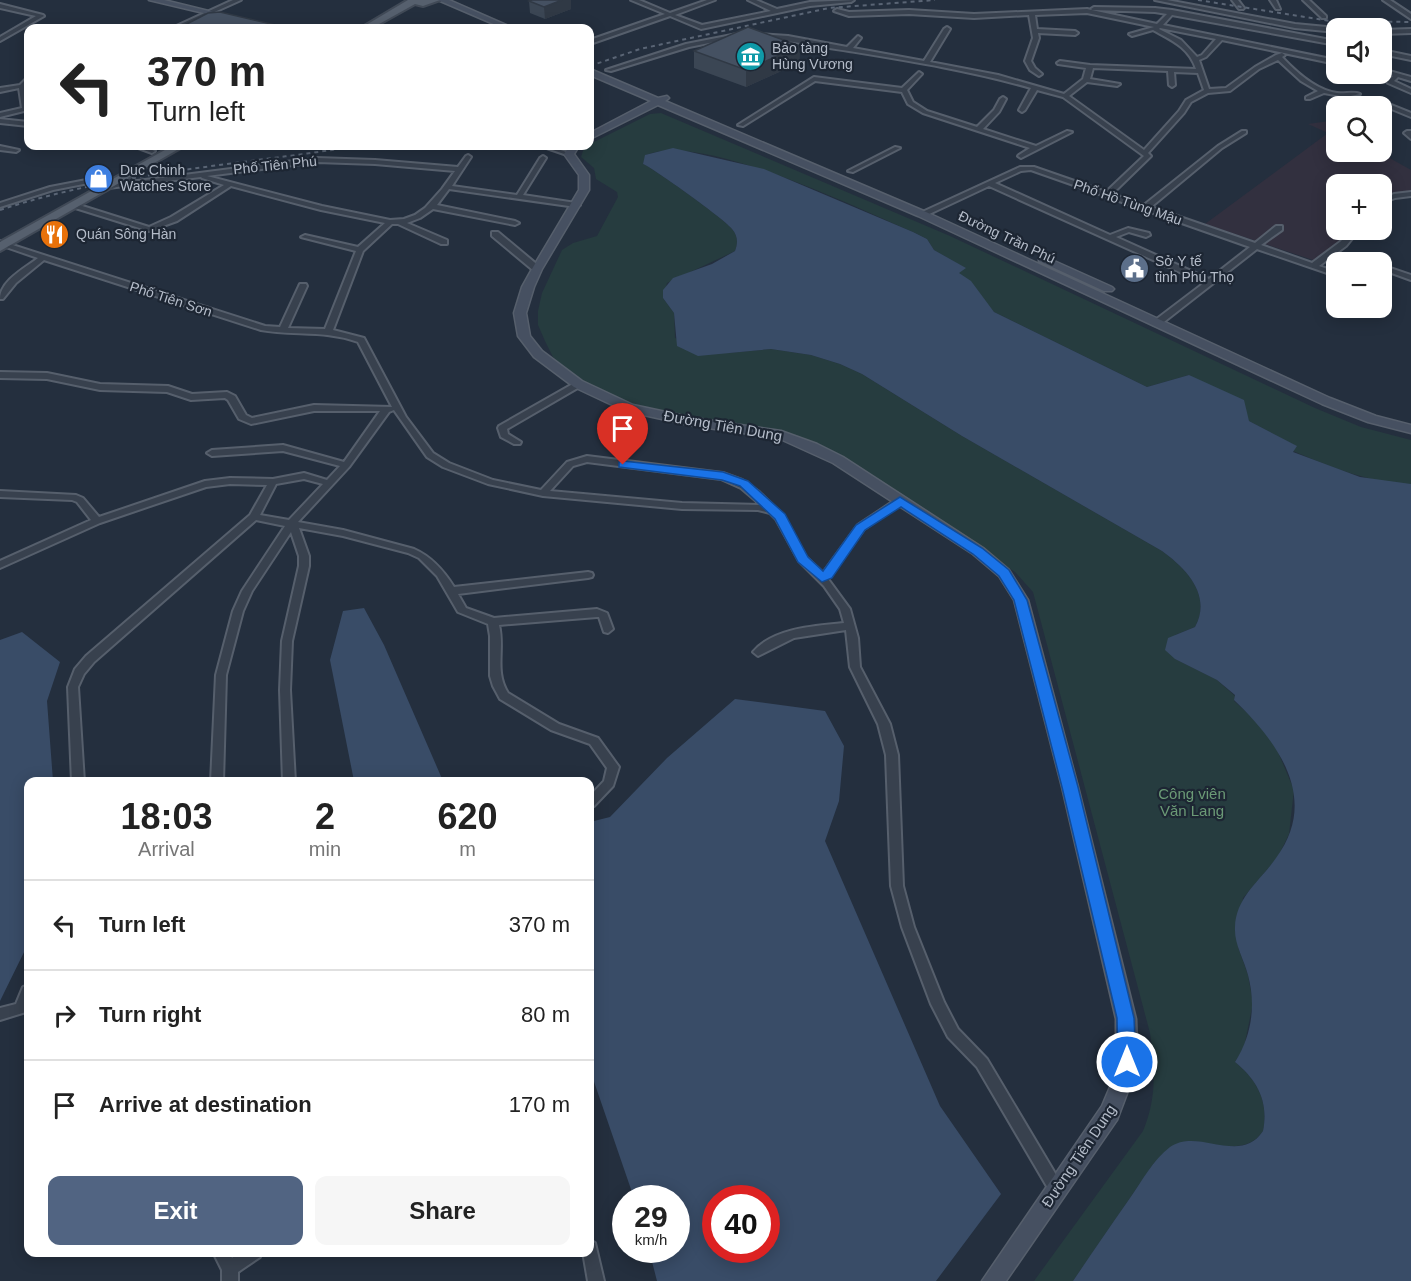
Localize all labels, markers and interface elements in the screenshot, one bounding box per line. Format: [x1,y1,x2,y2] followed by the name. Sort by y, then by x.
[1326,18,1392,318] map controls
[1326,18,1392,84] button: sound
[735,40,767,72] museum icon: Bảo tàng Hùng Vương
[772,40,853,72] place label: Bảo tàng Hùng Vương
[48,48,126,126] icon: left
[147,48,266,95] text: 370 m
[1326,96,1392,162] button: search
[147,97,245,127] text: Turn left
[232,153,318,177] street label: Phố Tiên Phú
[83,162,115,194] shop icon: Duc Chinh Watches Store
[120,162,212,194] place label: Duc Chinh Watches Store
[1326,174,1392,240] button: +
[1072,176,1184,228] street label: Phố Hồ Tùng Mậu
[956,208,1058,266] street label: Đường Trần Phú
[39,218,71,250] restaurant icon: Quán Sông Hàn
[76,226,176,242] place label: Quán Sông Hàn
[1326,252,1392,318] button: −
[1118,253,1150,285] public building icon: Sở Y tế tỉnh Phú Thọ
[1155,253,1234,285] place label: Sở Y tế tỉnh Phú Thọ
[128,278,214,320] street label: Phố Tiên Sơn
[597,403,648,465] pin
[663,407,784,444] street label: Đường Tiên Dung
[606,412,639,445] icon: arrive
[1158,785,1226,819] park label: Công viên Văn Lang
[120,796,212,837] text: 18:03
[315,796,335,837] text: 2
[437,796,498,837] text: 620
[138,838,195,860] text: Arrival
[309,838,341,860] text: min
[459,838,476,860] text: m
[48,909,81,942] icon: left
[99,912,185,937] text: Turn left
[509,912,570,937] text: 370 m
[48,999,81,1032] icon: right
[99,1002,201,1027] text: Turn right
[521,1002,570,1027] text: 80 m
[1095,1030,1159,1094] position arrow
[48,1089,81,1122] icon: arrive
[99,1092,312,1117] text: Arrive at destination
[509,1092,570,1117] text: 170 m
[1038,1101,1119,1210] street label: Đường Tiên Dung
[48,1176,303,1245] button: Exit
[315,1176,570,1245] button: Share
[702,1185,780,1263] speed limit sign: 40
[634,1200,668,1233] text: 29
[635,1231,667,1248] text: km/h

